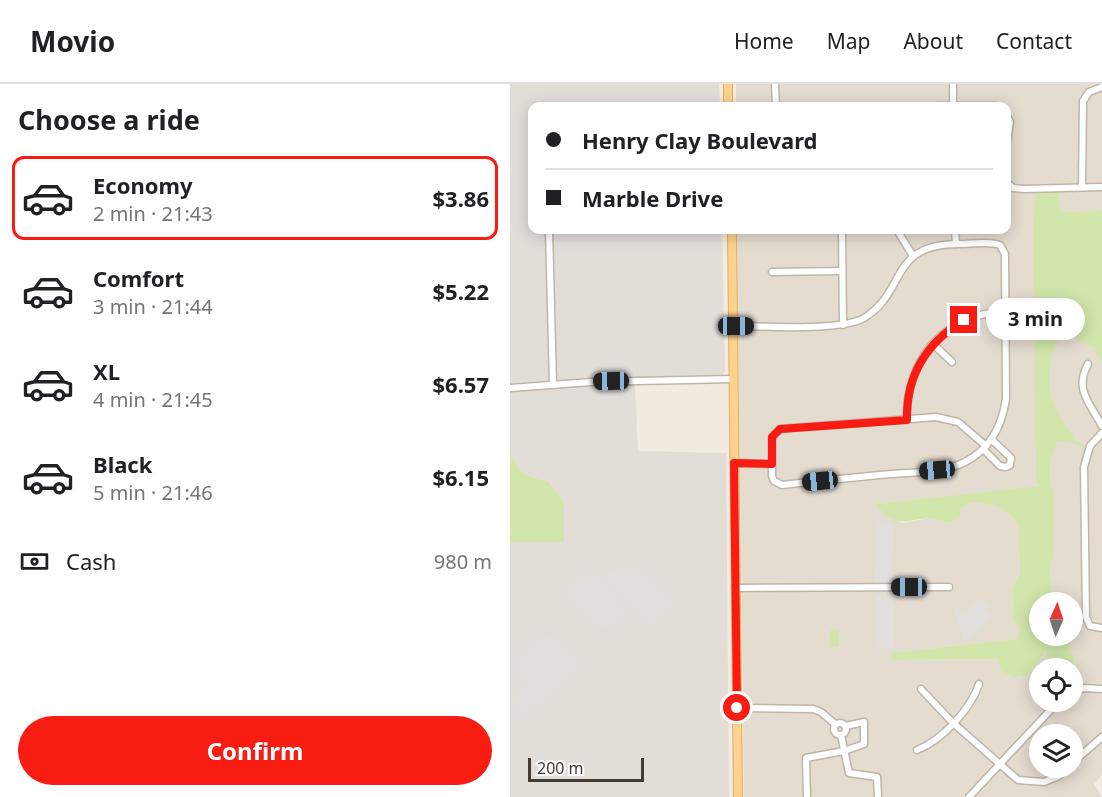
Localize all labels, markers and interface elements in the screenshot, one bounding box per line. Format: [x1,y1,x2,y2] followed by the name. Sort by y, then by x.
[30,22,115,60] text: Movio
[734,27,794,55] text: Home
[827,27,870,55] text: Map
[903,27,963,55] text: About
[996,27,1072,55] text: Contact
[18,101,200,138] text: Choose a ride
[582,125,818,155] text: Henry Clay Boulevard
[93,170,192,200] text: Economy
[21,171,75,225] icon: car
[432,183,489,213] text: $3.86
[582,183,723,213] text: Marble Drive
[93,200,213,227] text: 2 min · 21:43
[93,263,184,293] text: Comfort
[21,264,75,318] icon: car
[432,276,489,306] text: $5.22
[93,293,213,320] text: 3 min · 21:44
[985,299,1084,341] callout: 3 min
[1008,305,1063,332] text: 3 min
[950,306,977,333] route end
[718,317,754,335] car
[93,356,120,386] text: XL
[21,357,75,411] icon: car
[432,369,489,399] text: $6.57
[593,372,629,390] car
[93,386,213,413] text: 4 min · 21:45
[93,449,152,479] text: Black
[21,450,75,504] icon: car
[918,459,956,481] car
[432,462,489,492] text: $6.15
[801,470,839,492] car
[93,479,213,506] text: 5 min · 21:46
[18,545,51,578] icon: cash
[66,546,116,576] text: Cash
[434,548,492,575] text: 980 m
[891,578,927,596] car
[1029,592,1083,646] north arrow
[1029,592,1083,778] map controls
[1029,658,1083,712] button: locate
[723,694,750,721] route start
[18,716,492,785] button: Confirm
[1029,724,1083,778] button: layers
[528,755,644,782] scale bar
[537,757,584,779] text: 200 m

